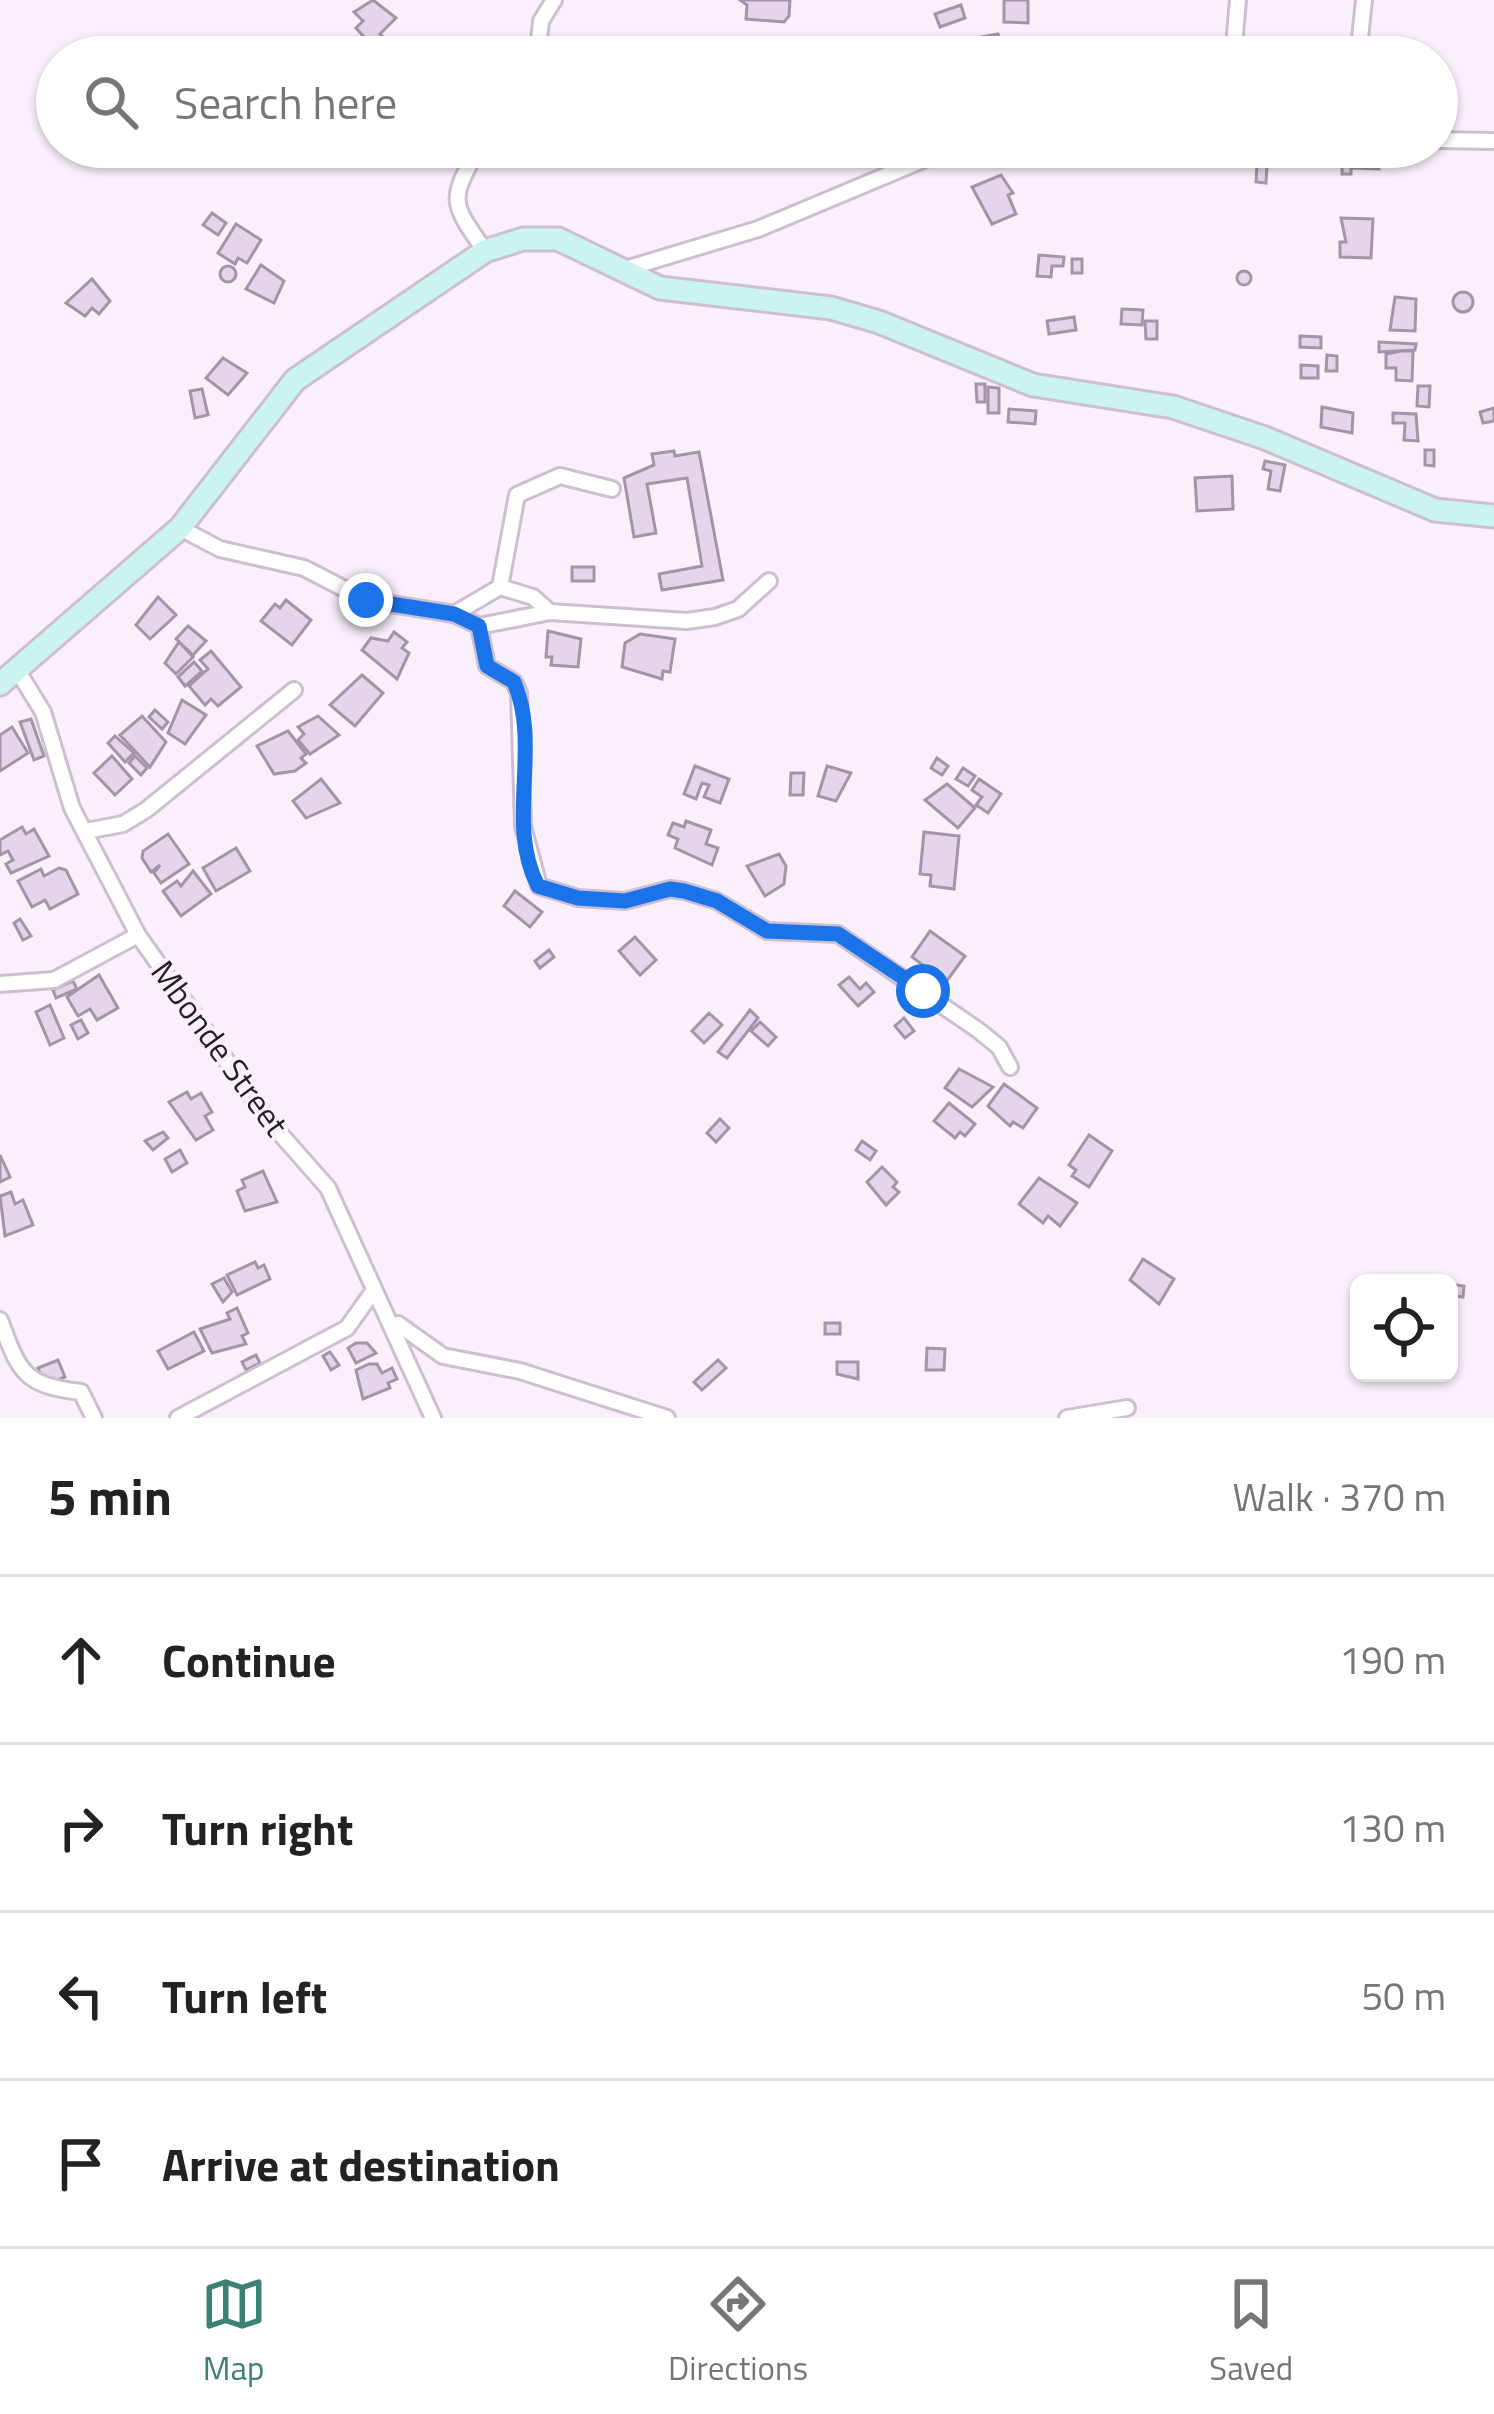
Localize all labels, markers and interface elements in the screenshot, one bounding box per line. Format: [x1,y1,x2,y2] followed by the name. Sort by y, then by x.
[36,36,1458,168] search box
[174,68,397,136] text: Search here
[78,69,144,135] icon: search
[339,573,393,627] route end
[139,950,301,1147] street label: Mbonde Street
[896,964,950,1018] route start
[1350,1274,1458,1382] map controls
[1350,1274,1458,1382] button: locate
[48,1457,172,1535] text: 5 min
[1232,1467,1446,1526] text: Walk · 370 m
[162,1626,336,1694] text: Continue
[48,1627,114,1693] icon: ahead
[1339,1630,1446,1689] text: 190 m
[162,1794,353,1862] text: Turn right
[48,1795,114,1861] icon: right
[1339,1798,1446,1857] text: 130 m
[162,1962,327,2030] text: Turn left
[48,1963,114,2029] icon: left
[1361,1966,1446,2025] text: 50 m
[162,2130,560,2198] text: Arrive at destination
[48,2131,114,2197] icon: arrive
[201,2271,267,2393] tab: Map
[668,2271,808,2393] tab: Directions
[1209,2271,1293,2393] tab: Saved

